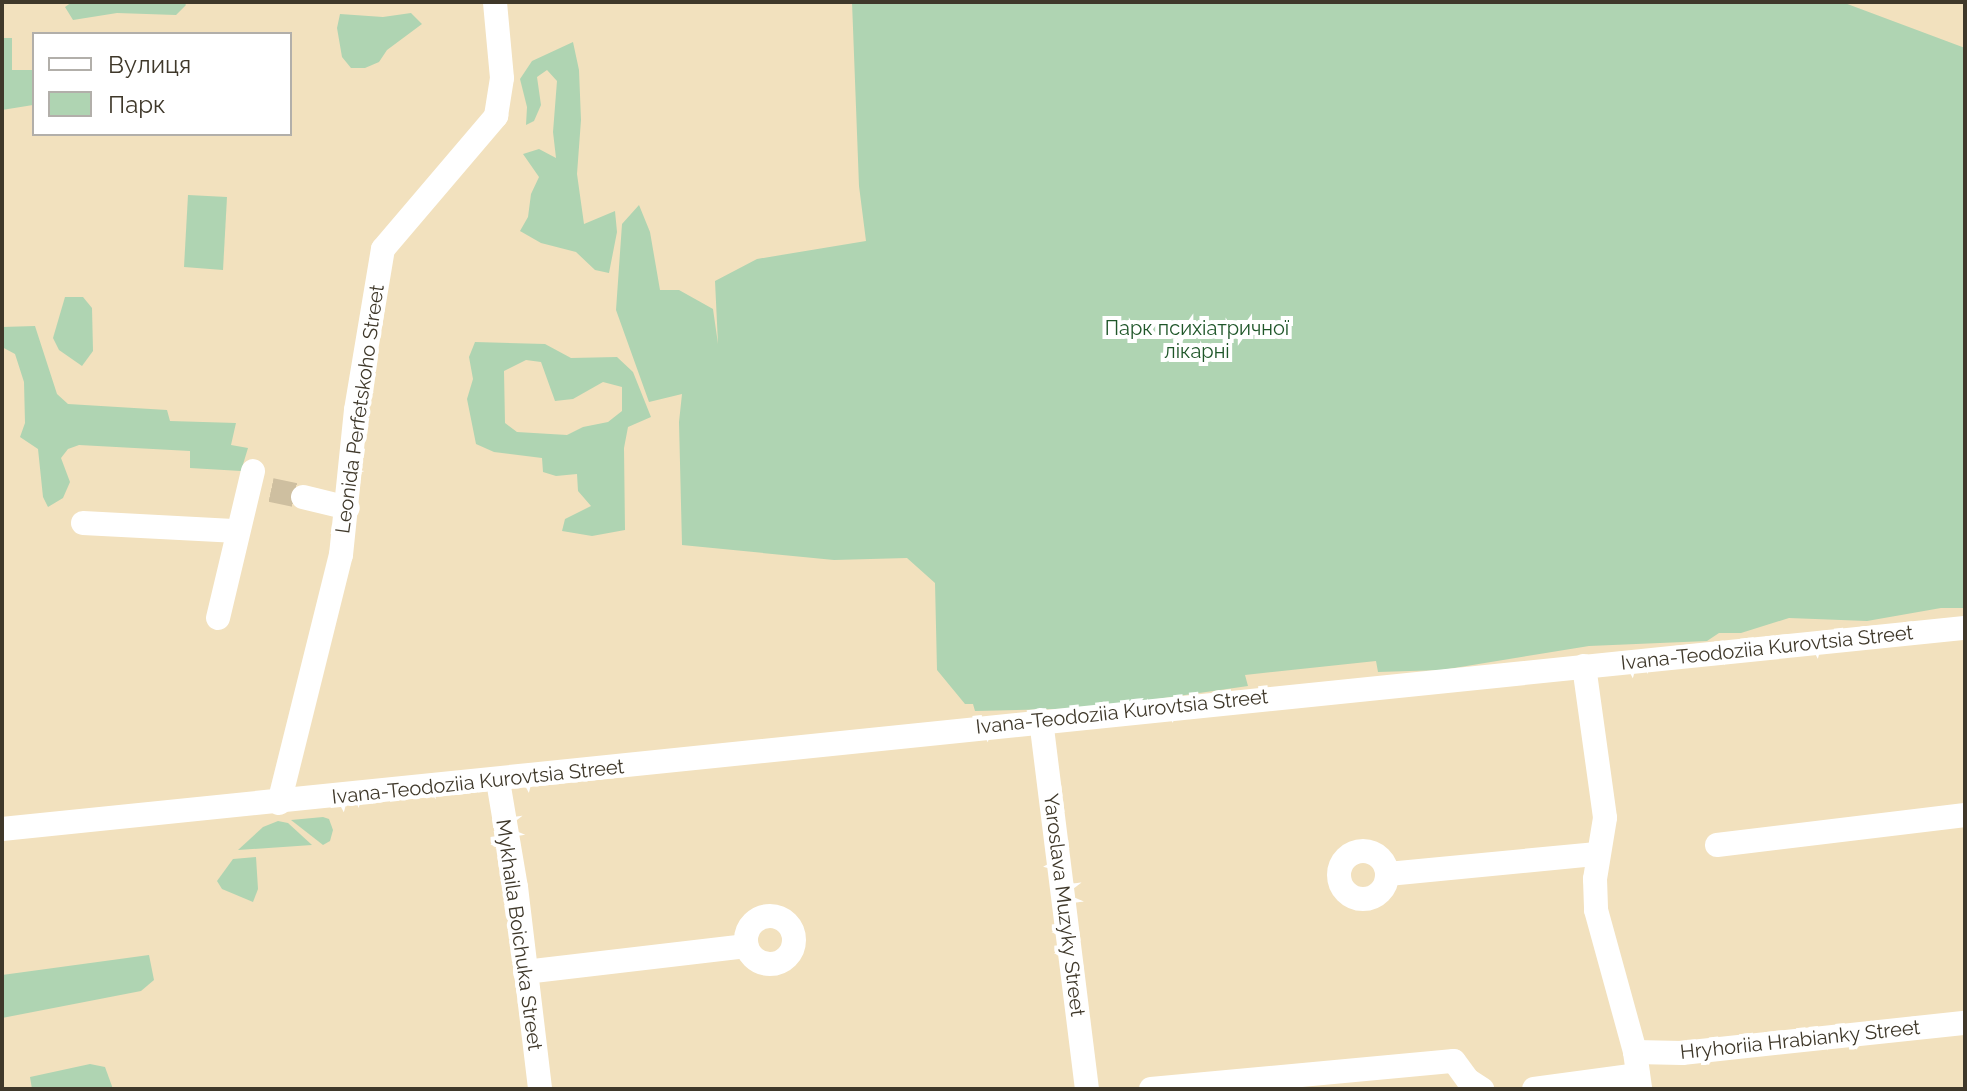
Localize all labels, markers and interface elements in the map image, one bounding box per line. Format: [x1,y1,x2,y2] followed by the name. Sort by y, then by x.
[32,32,292,136] legend
[108,50,191,79] text: Вулиця
[108,90,166,119] text: Парк
[331,283,389,535] street label: Leonida Perfetskoho Street
[1105,316,1289,363] park label: Парк психіатричної лікарні
[1620,621,1914,675] street label: Ivana-Teodoziia Kurovtsia Street
[975,685,1269,739] street label: Ivana-Teodoziia Kurovtsia Street
[331,755,625,809] street label: Ivana-Teodoziia Kurovtsia Street
[1038,792,1090,1018] street label: Yaroslava Muzyky Street
[491,818,547,1052] street label: Mykhaila Boichuka Street
[1679,1015,1921,1065] street label: Hryhoriia Hrabianky Street

